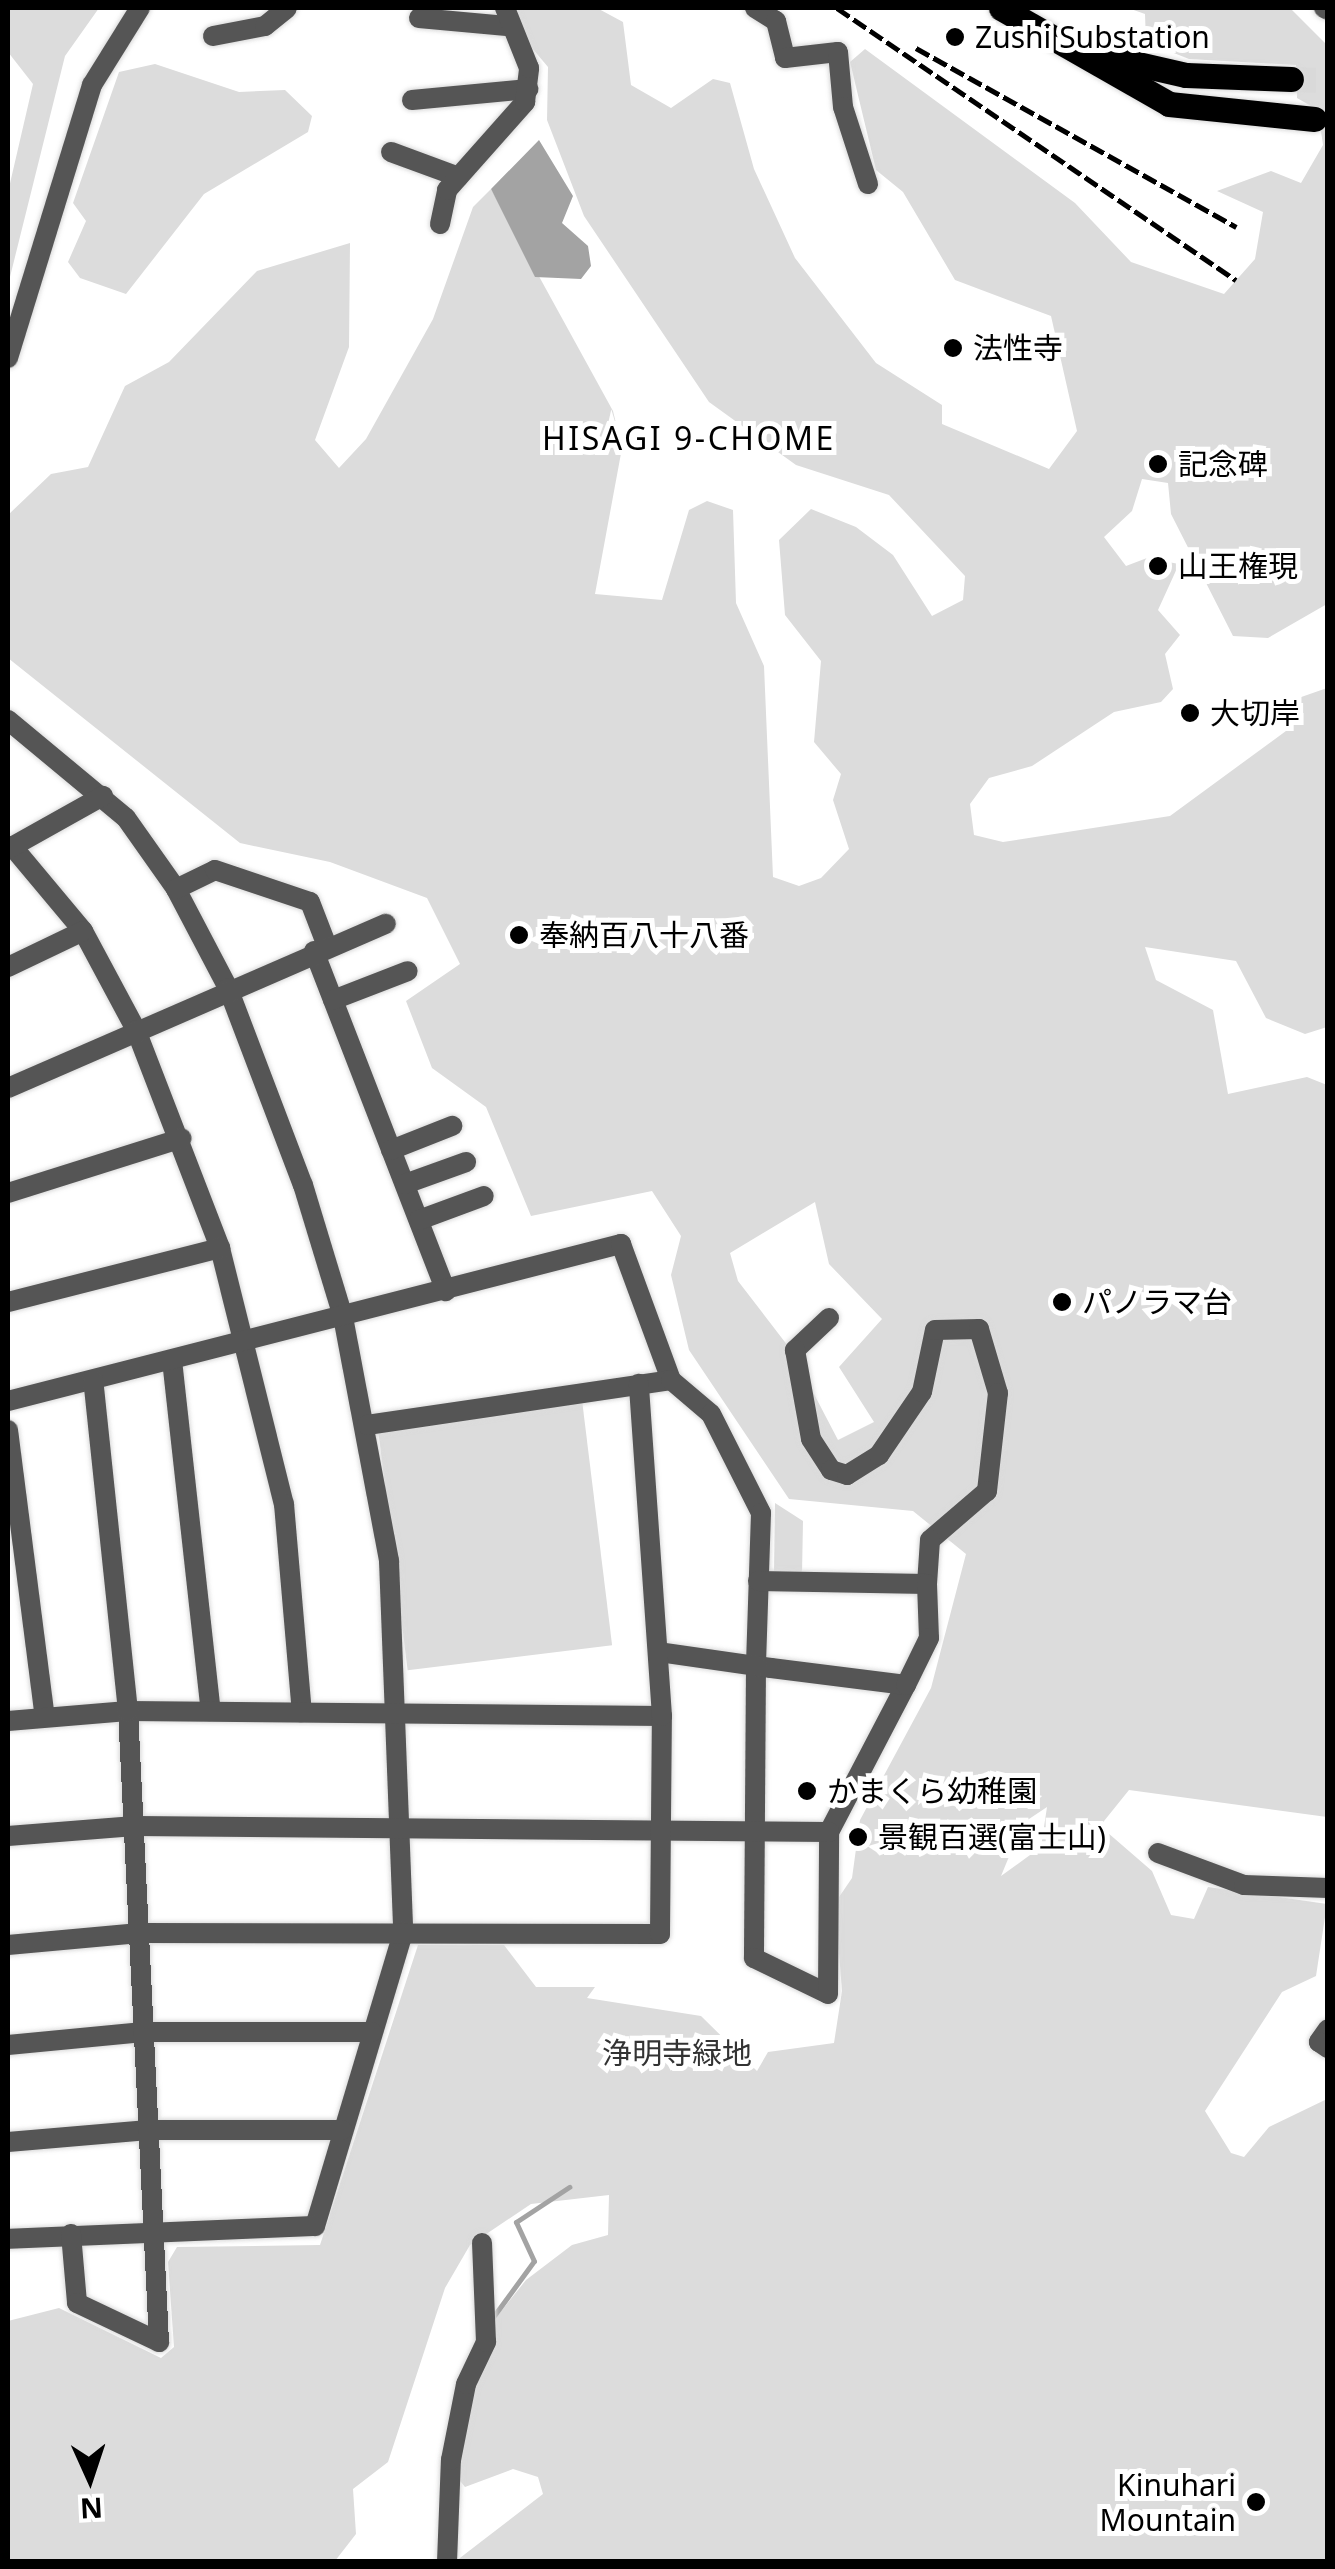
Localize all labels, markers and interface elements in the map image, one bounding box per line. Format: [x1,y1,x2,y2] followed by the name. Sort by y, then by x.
[975,19,1210,55] place label: Zushi Substation
[944,26,966,48] marker: Zushi Substation
[973,330,1063,366] place label: 法性寺
[942,337,964,359] marker: 法性寺
[542,419,836,457] district label: HISAGI 9-CHOME
[1178,446,1268,482] place label: 記念碑
[1147,453,1169,475] marker: 記念碑
[1178,548,1298,584] place label: 山王権現
[1147,555,1169,577] marker: 山王権現
[1210,695,1300,731] place label: 大切岸
[1179,702,1201,724] marker: 大切岸
[539,917,749,953] place label: 奉納百八十八番
[508,924,530,946] marker: 奉納百八十八番
[1082,1284,1232,1320] place label: パノラマ台
[1051,1291,1073,1313] marker: パノラマ台
[827,1773,1037,1809] place label: かまくら幼稚園
[796,1780,818,1802] marker: かまくら幼稚園
[878,1819,1106,1855] place label: 景観百選(富士山)
[847,1826,869,1848] marker: 景観百選(富士山)
[602,2035,752,2071] park label: 浄明寺緑地
[40,2429,140,2529] north arrow
[1100,2467,1236,2538] place label: Kinuhari Mountain
[79,2489,104,2529] text: N
[1245,2491,1267,2513] marker: Kinuhari Mountain

